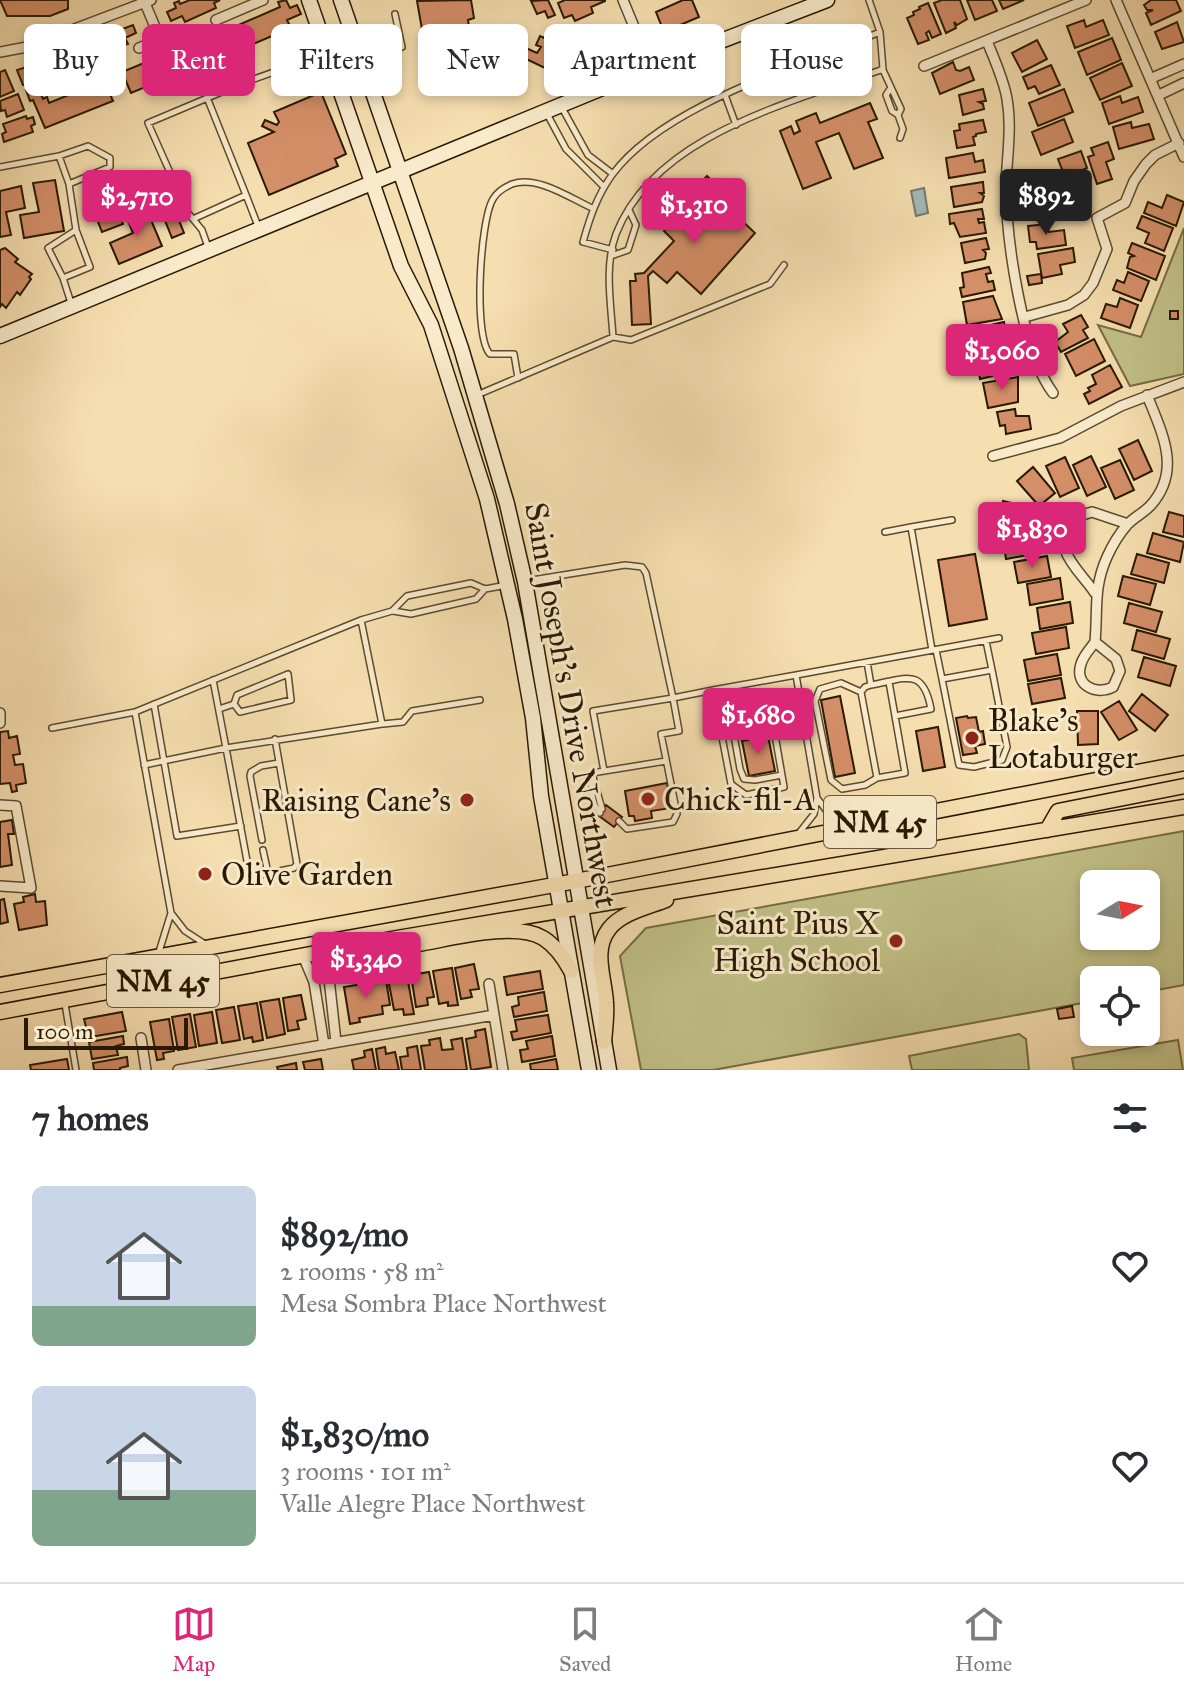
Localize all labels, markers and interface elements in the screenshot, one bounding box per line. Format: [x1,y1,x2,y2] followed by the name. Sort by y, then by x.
[24,24,126,96] chip: Buy
[142,24,255,96] chip: Rent
[271,24,402,96] chip: Filters
[418,24,528,96] chip: New
[544,24,725,96] chip: Apartment
[741,24,872,96] chip: House
[999,169,1093,237] pin: $892
[72,170,202,238] pin: $2,710
[629,178,759,246] pin: $1,310
[1018,179,1074,211] text: $892
[100,180,174,212] text: $2,710
[660,188,728,220] text: $1,310
[937,324,1067,392] pin: $1,060
[964,334,1040,366] text: $1,060
[516,499,626,911] street label: Saint Joseph's Drive Northwest
[967,502,1097,570] pin: $1,830
[996,512,1068,544] text: $1,830
[693,688,823,756] pin: $1,680
[721,698,795,730] text: $1,680
[988,701,1138,777] place label: Blake's Lotaburger
[963,729,981,747] marker: Blake's Lotaburger
[664,780,816,819] place label: Chick-fil-A
[261,781,451,820] place label: Raising Cane's
[639,790,657,808] marker: Chick-fil-A
[458,791,476,809] marker: Raising Cane's
[824,796,936,848] road number: NM 45
[221,855,393,894] place label: Olive Garden
[196,865,214,883] marker: Olive Garden
[1080,870,1160,950] north arrow
[1080,870,1160,1046] map controls
[713,904,880,980] place label: Saint Pius X High School
[301,932,431,1000] pin: $1,340
[887,932,905,950] marker: Saint Pius X High School
[330,942,402,974] text: $1,340
[107,955,219,1007] road number: NM 45
[1080,966,1160,1046] button: locate
[24,1014,188,1050] scale bar
[36,1018,93,1045] text: 100 m
[1108,1096,1152,1140] icon: filters
[32,1098,149,1139] text: 7 homes
[280,1214,409,1255] text: $892/mo
[96,1218,192,1314] icon: home
[1108,1244,1152,1288] icon: heart
[280,1255,444,1287] text: 2 rooms · 58 m²
[280,1287,607,1319] text: Mesa Sombra Place Northwest
[280,1414,429,1455] text: $1,830/mo
[96,1418,192,1514] icon: home
[1108,1444,1152,1488] icon: heart
[280,1455,451,1487] text: 3 rooms · 101 m²
[280,1487,585,1519] text: Valle Alegre Place Northwest
[172,1602,216,1677] tab: Map
[559,1602,611,1677] tab: Saved
[955,1602,1012,1677] tab: Home

